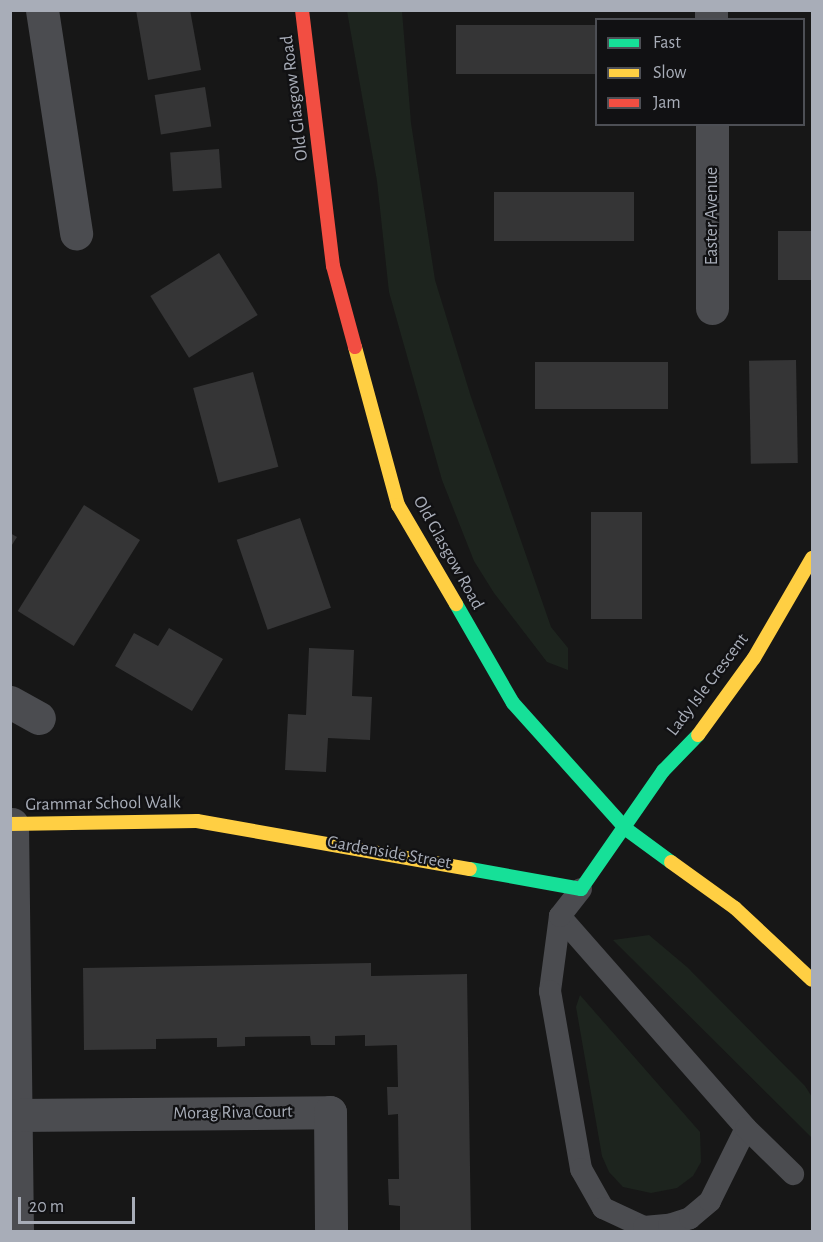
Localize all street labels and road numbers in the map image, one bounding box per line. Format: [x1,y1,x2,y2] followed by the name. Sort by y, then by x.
[277,34,313,162] street label: Old Glasgow Road
[701,167,723,265] street label: Easter Avenue
[408,492,488,614] street label: Old Glasgow Road
[662,630,754,740] street label: Lady Isle Crescent
[25,792,181,816] street label: Grammar School Walk
[325,831,453,875] street label: Gardenside Street
[173,1101,293,1125] street label: Morag Riva Court

